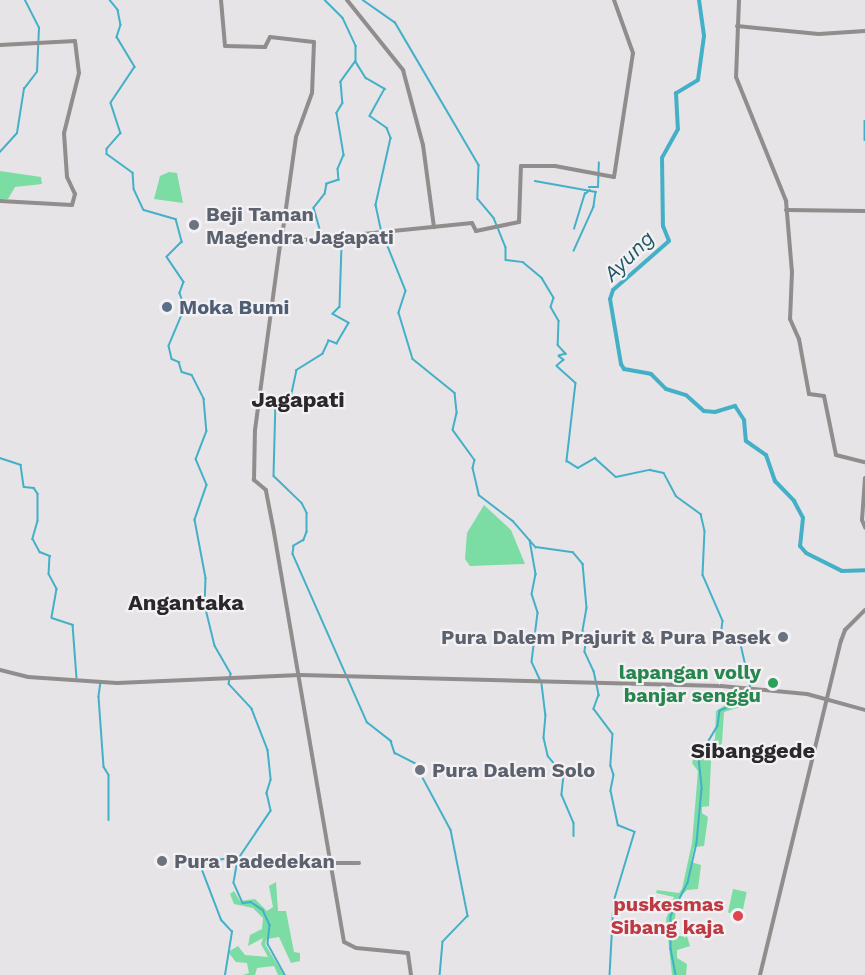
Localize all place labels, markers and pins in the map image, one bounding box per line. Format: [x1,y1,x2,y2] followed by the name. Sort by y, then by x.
[206,202,394,249] place label: Beji Taman Magendra Jagapati
[187,218,201,232] marker: Beji Taman Magendra Jagapati
[179,295,289,319] place label: Moka Bumi
[160,300,174,314] marker: Moka Bumi
[441,625,771,649] place label: Pura Dalem Prajurit & Pura Pasek
[776,630,790,644] marker: Pura Dalem Prajurit & Pura Pasek
[618,660,761,707] place label: lapangan volly banjar senggu
[766,676,780,690] marker: lapangan volly banjar senggu
[432,758,595,782] place label: Pura Dalem Solo
[413,763,427,777] marker: Pura Dalem Solo
[174,849,335,873] place label: Pura Padedekan
[155,854,169,868] marker: Pura Padedekan
[611,892,724,939] place label: puskesmas Sibang kaja
[729,907,747,925] marker: puskesmas Sibang kaja

